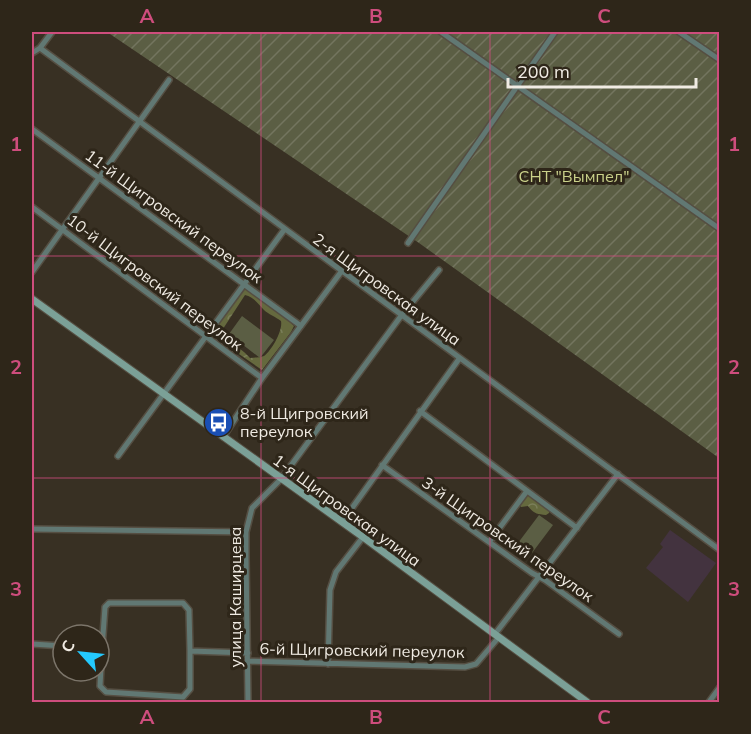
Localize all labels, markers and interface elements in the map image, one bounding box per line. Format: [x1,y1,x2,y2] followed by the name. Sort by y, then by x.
[140,3,155,28] text: A
[369,3,383,28] text: B
[597,3,611,28] text: C
[508,51,696,89] scale bar
[517,60,570,83] text: 200 m
[10,131,22,156] text: 1
[728,131,740,156] text: 1
[81,145,267,287] street label: 11-й Щигровский переулок
[519,166,629,186] park label: СНТ "Вымпел"
[63,209,247,355] street label: 10-й Щигровский переулок
[309,229,465,349] street label: 2-я Щигровская улица
[10,354,22,379] text: 2
[728,354,740,379] text: 2
[240,403,368,441] place label: 8-й Щигровский переулок
[203,406,235,438] bus stop icon: 8-й Щигровский переулок
[269,450,425,570] street label: 1-я Щигровская улица
[418,472,598,606] street label: 3-й Щигровский переулок
[225,527,245,667] street label: улица Каширцева
[10,576,22,601] text: 3
[728,576,740,601] text: 3
[51,623,111,683] north arrow
[56,637,79,656] text: С
[259,638,465,662] street label: 6-й Щигровский переулок
[140,704,155,729] text: A
[369,704,383,729] text: B
[597,704,611,729] text: C

